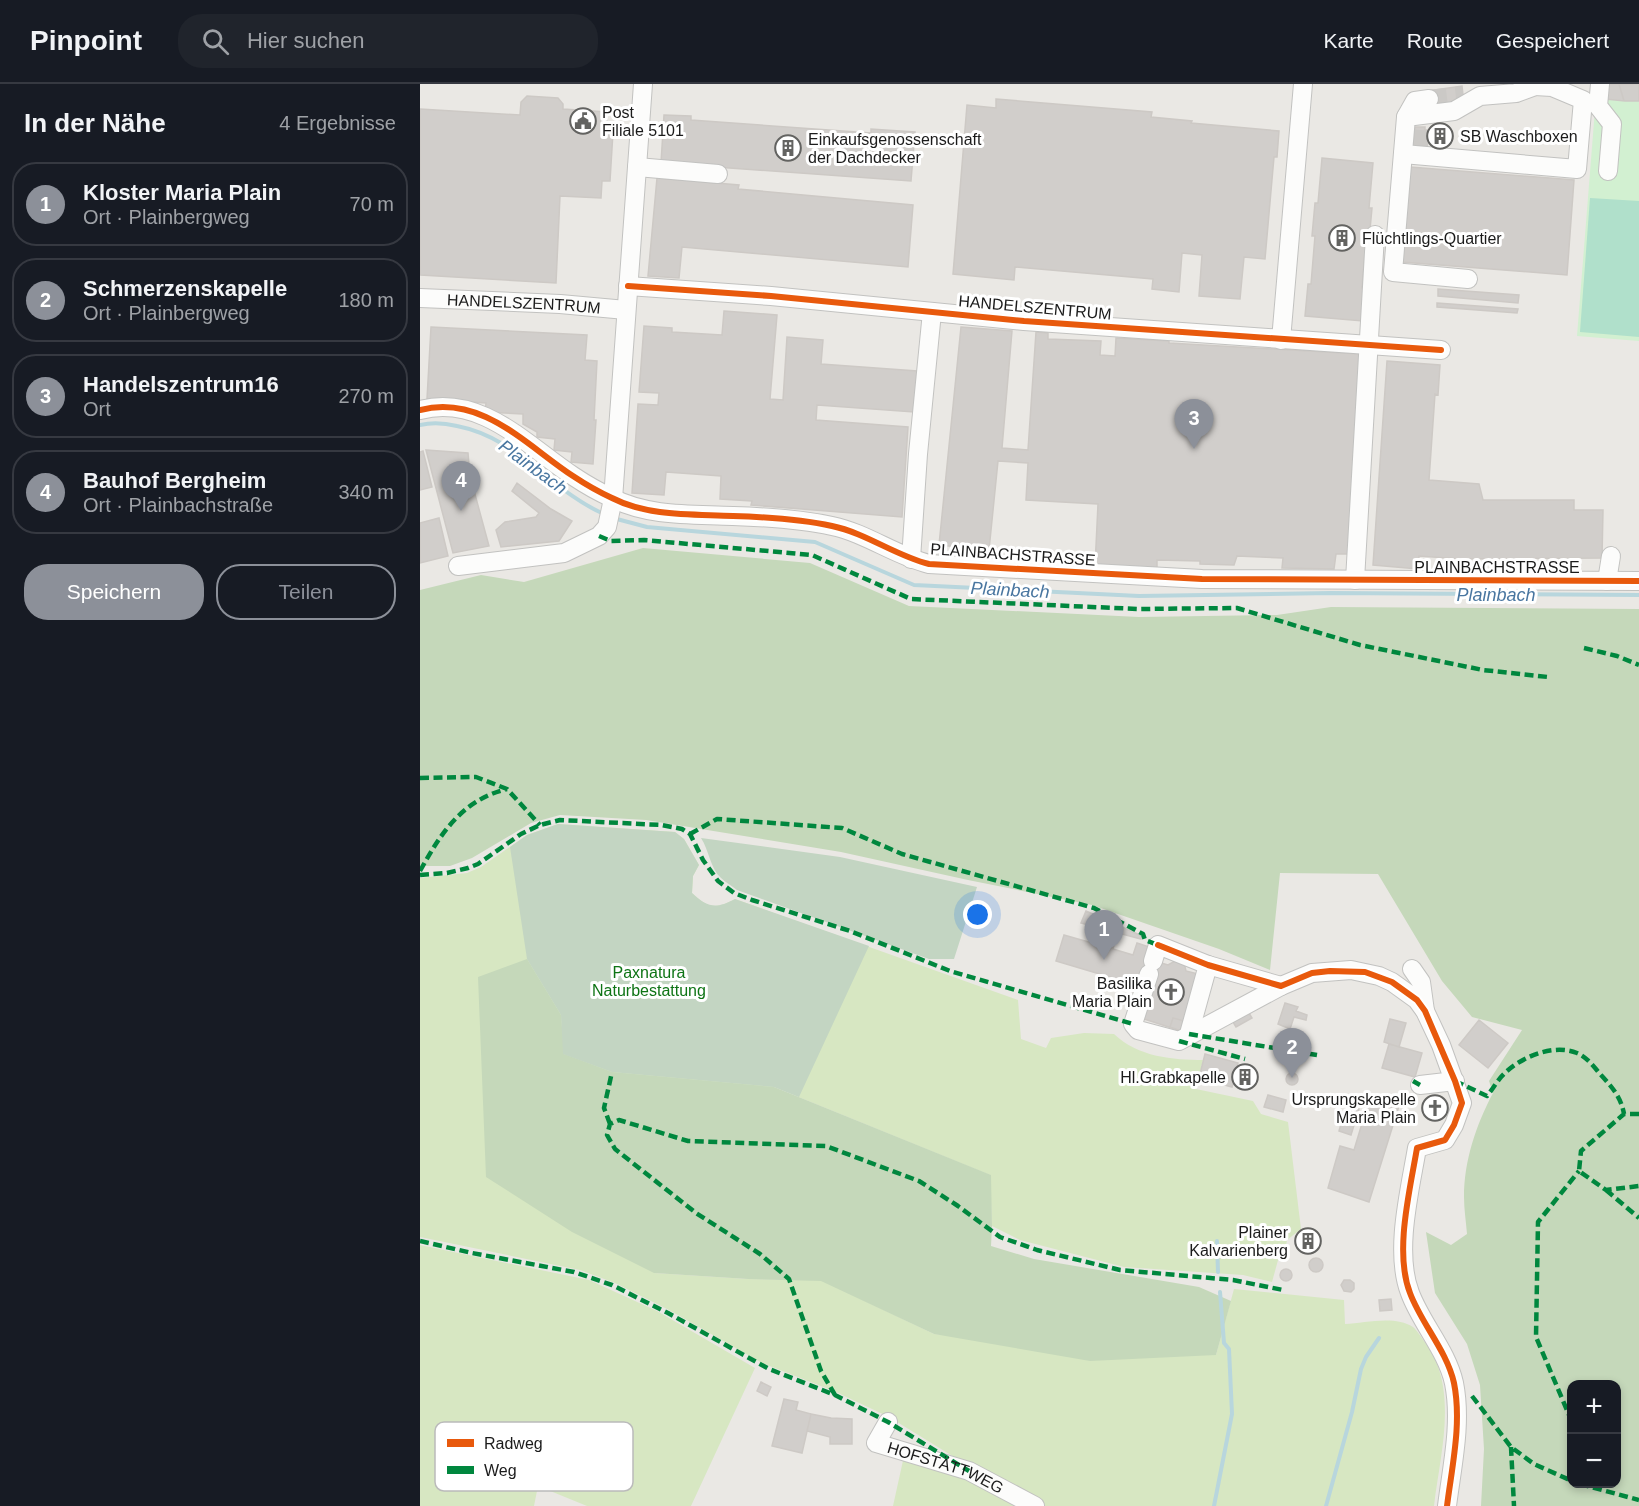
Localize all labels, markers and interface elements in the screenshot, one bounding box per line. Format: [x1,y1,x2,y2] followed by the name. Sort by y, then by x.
[178,14,598,68] search box
[30,25,142,56] text: Pinpoint
[199,25,232,58] icon: search
[247,28,364,53] text: Hier suchen
[1324,29,1374,52] text: Karte
[1407,29,1463,52] text: Route
[1496,29,1609,52] text: Gespeichert
[602,104,684,139] place label: Post Filiale 5101
[568,106,598,136] public building icon: Post Filiale 5101
[24,108,166,138] text: In der Nähe
[279,112,396,134] text: 4 Ergebnisse
[1425,121,1455,151] building icon: SB Waschboxen
[1460,128,1578,145] place label: SB Waschboxen
[808,131,982,166] place label: Einkaufsgenossenschaft der Dachdecker
[773,133,803,163] building icon: Einkaufsgenossenschaft der Dachdecker
[83,180,281,205] text: Kloster Maria Plain
[40,193,51,215] text: 1
[350,193,394,215] text: 70 m
[83,206,250,228] text: Ort · Plainbergweg
[1327,223,1357,253] building icon: Flüchtlings-Quartier
[1362,230,1502,247] place label: Flüchtlings-Quartier
[83,276,287,301] text: Schmerzenskapelle
[40,289,51,311] text: 2
[338,289,394,311] text: 180 m
[447,291,601,317] street label: HANDELSZENTRUM
[958,292,1112,323] street label: HANDELSZENTRUM
[83,302,250,324] text: Ort · Plainbergweg
[83,372,279,397] text: Handelszentrum16
[40,385,51,407] text: 3
[338,385,394,407] text: 270 m
[83,398,111,420] text: Ort
[1174,400,1214,449] pin: 3
[495,436,571,498] water label: Plainbach
[442,462,480,511] pin: 4
[83,468,266,493] text: Bauhof Bergheim
[40,481,51,503] text: 4
[338,481,394,503] text: 340 m
[83,494,273,516] text: Ort · Plainbachstraße
[930,540,1096,569] street label: PLAINBACHSTRASSE
[1414,559,1580,576] street label: PLAINBACHSTRASSE
[24,564,204,620] button: Speichern
[216,564,396,620] button: Teilen
[970,578,1050,602] water label: Plainbach
[1456,585,1536,605] water label: Plainbach
[963,900,992,929] your location
[1084,910,1124,960] pin: 1
[592,964,706,999] park label: Paxnatura Naturbestattung
[1072,975,1152,1010] place label: Basilika Maria Plain
[1156,977,1186,1007] church icon: Basilika Maria Plain
[1272,1028,1312,1078] pin: 2
[1230,1062,1260,1092] building icon: Hl.Grabkapelle
[1120,1069,1226,1086] place label: Hl.Grabkapelle
[1291,1091,1416,1126] place label: Ursprungskapelle Maria Plain
[1420,1093,1450,1123] church icon: Ursprungskapelle Maria Plain
[1189,1224,1289,1259] place label: Plainer Kalvarienberg
[1293,1226,1323,1256] building icon: Plainer Kalvarienberg
[1567,1380,1621,1488] map controls
[1567,1380,1621,1434] button: +
[435,1422,633,1491] legend
[1567,1434,1621,1488] button: −
[484,1435,543,1452] text: Radweg
[885,1439,1006,1497] street label: HOFSTÄTTWEG
[484,1462,517,1479] text: Weg

